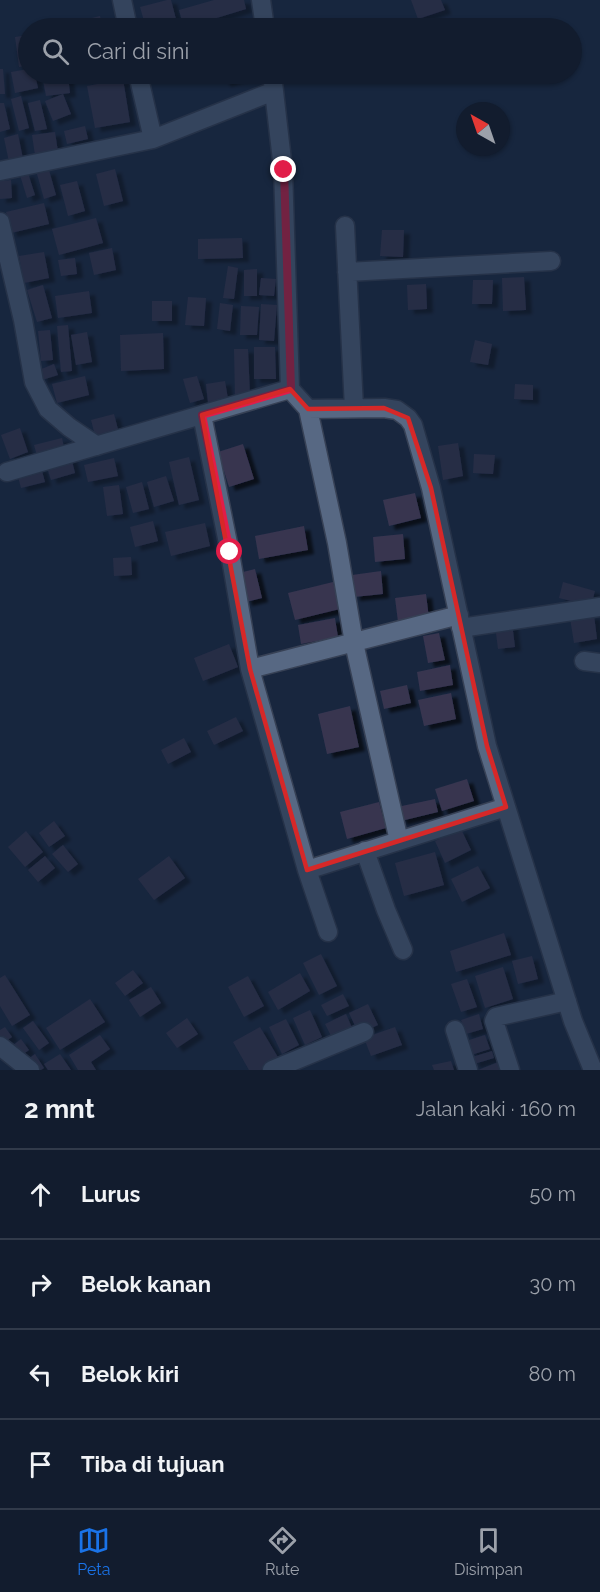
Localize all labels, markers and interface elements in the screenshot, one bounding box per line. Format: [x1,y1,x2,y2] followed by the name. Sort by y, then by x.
[18,18,582,84] search box
[39,35,72,68] icon: search
[87,38,189,64] text: Cari di sini
[456,102,510,156] north arrow
[270,156,296,182] route end
[216,538,242,564] route start
[24,1094,95,1124] text: 2 mnt
[416,1097,576,1121] text: Jalan kaki · 160 m
[24,1178,57,1211] icon: ahead
[81,1181,140,1207] text: Lurus
[529,1182,576,1206] text: 50 m
[24,1268,57,1301] icon: right
[81,1271,211,1297] text: Belok kanan
[530,1272,576,1296] text: 30 m
[24,1358,57,1391] icon: left
[81,1361,179,1387] text: Belok kiri
[528,1362,576,1386] text: 80 m
[24,1448,57,1481] icon: arrive
[81,1451,224,1477] text: Tiba di tujuan
[77,1524,110,1579] tab: Peta
[265,1524,299,1579] tab: Rute
[454,1524,523,1579] tab: Disimpan

